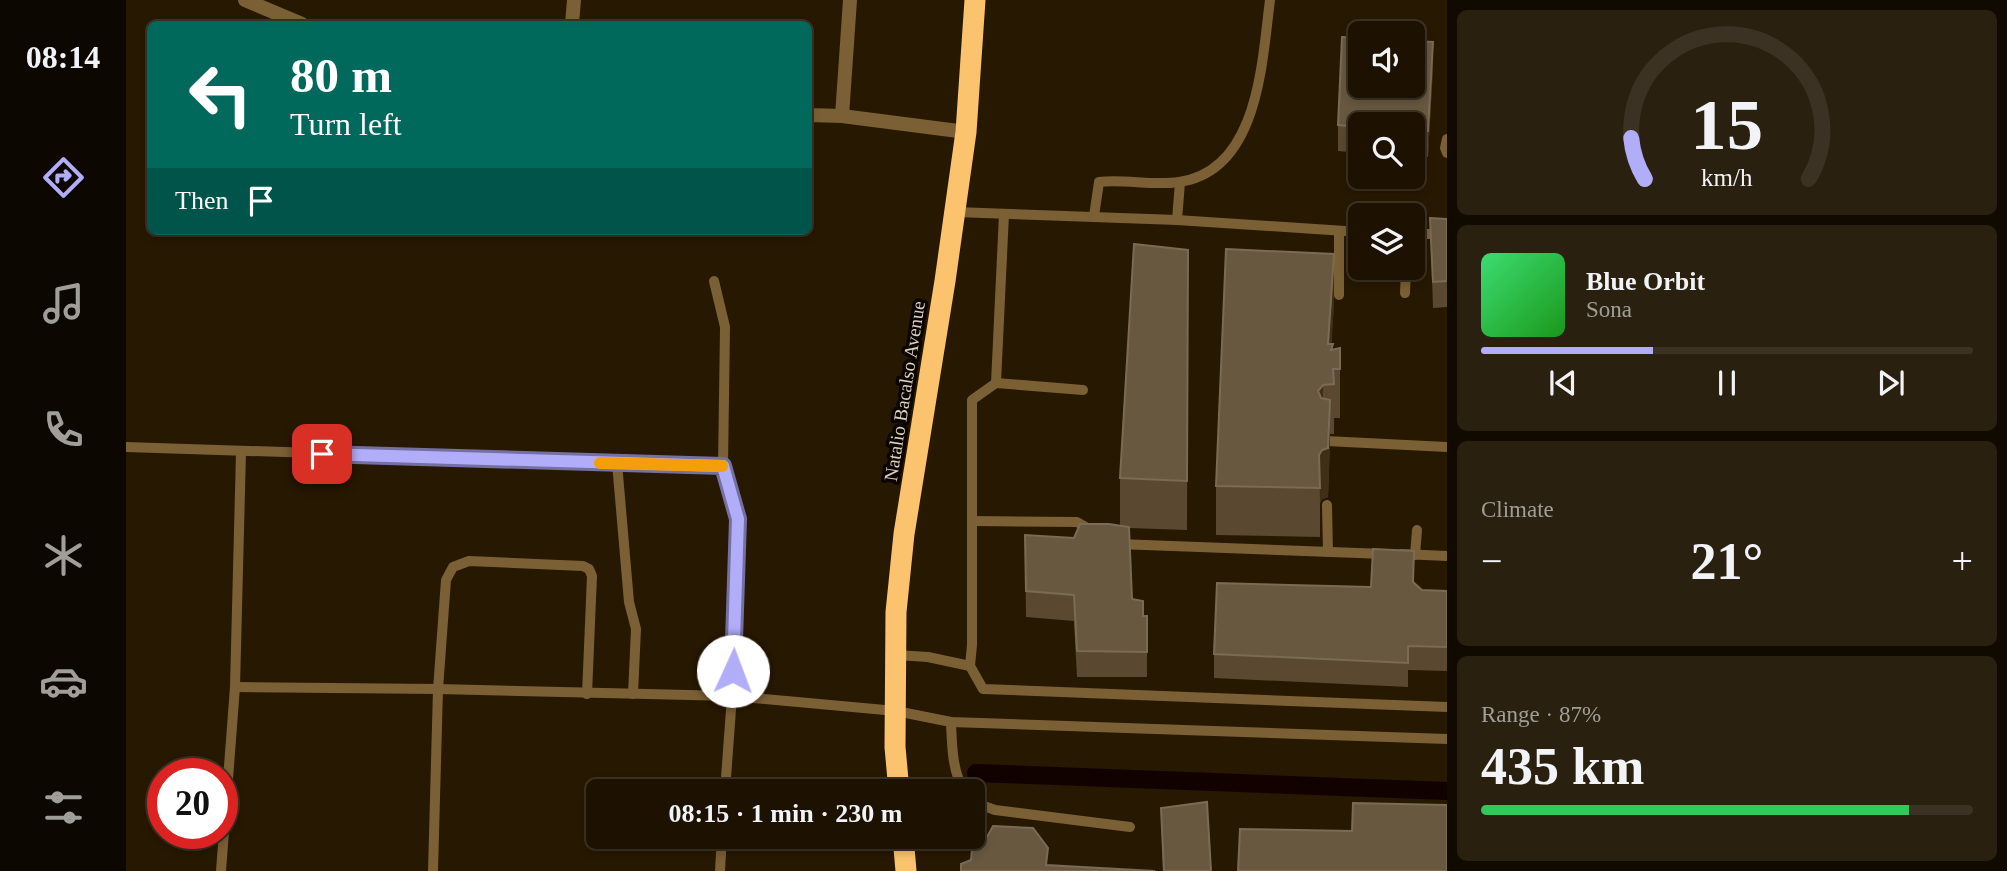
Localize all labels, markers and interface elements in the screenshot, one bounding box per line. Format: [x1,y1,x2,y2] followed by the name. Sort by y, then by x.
[1348,21,1425,280] map controls
[1348,21,1425,98] button: sound
[26,39,100,75] text: 08:14
[290,48,392,103] text: 80 m
[175,49,266,140] icon: left
[1691,84,1763,165] text: 15
[290,106,402,142] text: Turn left
[1348,112,1425,189] button: search
[39,153,88,202] icon: directions
[1701,163,1753,190] text: km/h
[242,182,280,220] icon: arrive
[175,186,228,215] text: Then
[1348,203,1425,280] button: layers
[1586,267,1705,296] text: Blue Orbit
[39,279,88,328] icon: music
[1586,297,1632,322] text: Sona
[880,299,929,483] street label: Natalio Bacalso Avenue
[1544,364,1582,402] icon: previous
[1708,364,1746,402] icon: pause
[1872,364,1910,402] icon: next
[39,405,88,454] icon: phone
[292,424,352,484] pin
[303,435,341,473] icon: arrive
[1481,497,1554,522] text: Climate
[39,531,88,580] icon: climate
[1691,533,1763,590] text: 21°
[1481,540,1502,582] text: −
[1952,540,1973,582] text: +
[696,634,770,708] position arrow
[39,657,88,706] icon: car
[1481,702,1601,727] text: Range · 87%
[1481,738,1644,795] text: 435 km
[147,758,238,849] speed limit sign: 20
[39,783,88,832] icon: filters
[669,799,903,828] text: 08:15 · 1 min · 230 m

